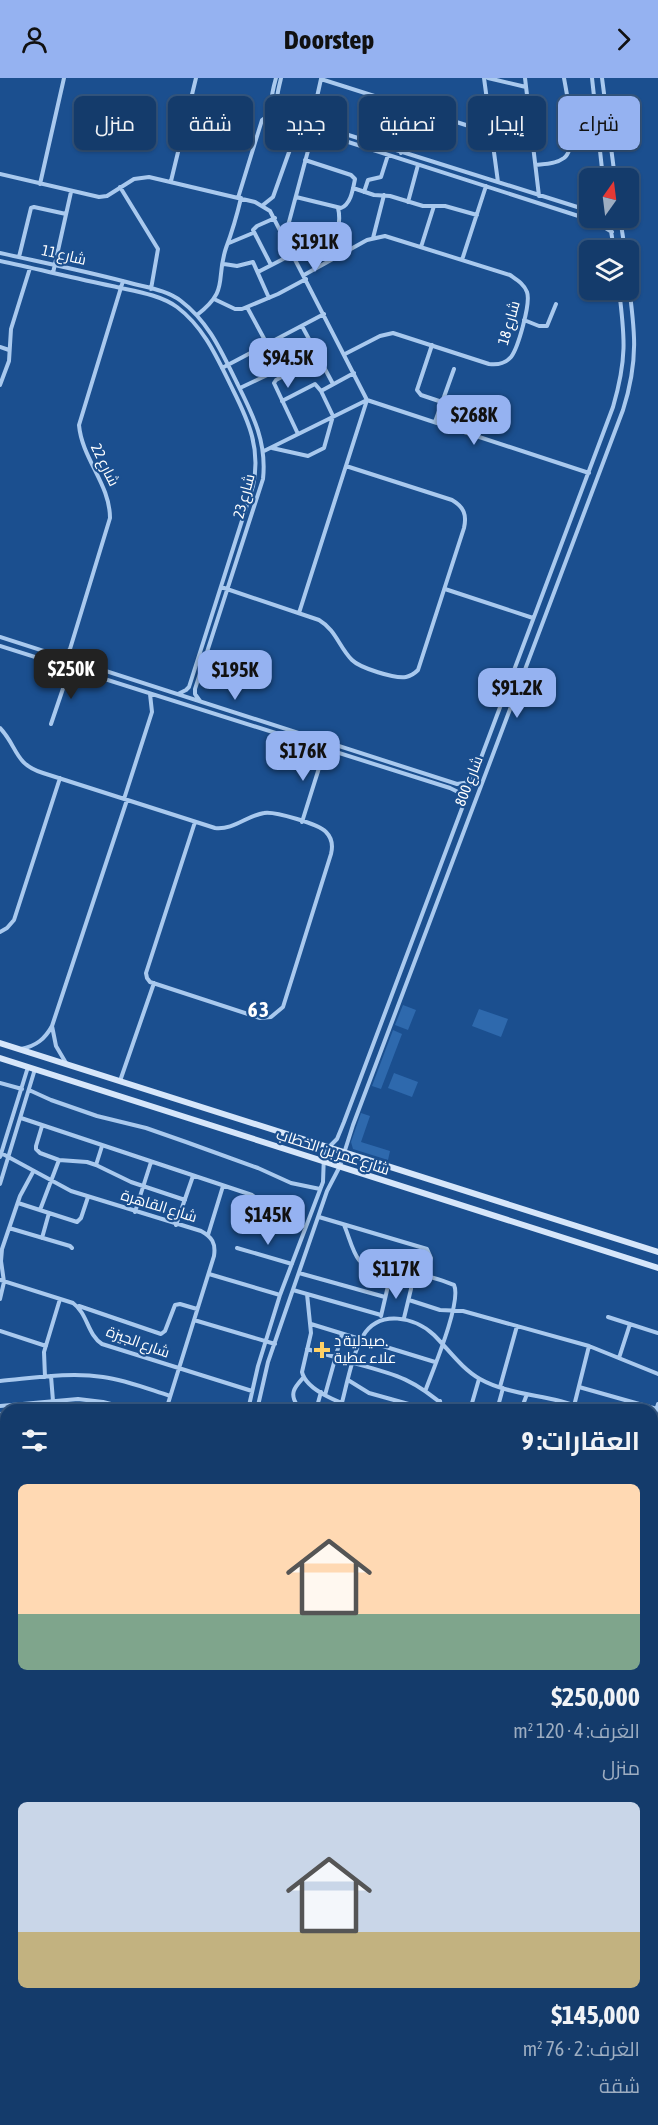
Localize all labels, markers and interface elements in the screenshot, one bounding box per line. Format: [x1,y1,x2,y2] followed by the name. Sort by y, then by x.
[18,23,51,56] icon: person
[607,23,640,56] icon: forward
[284,24,374,55] text: Doorstep
[74,96,156,150] chip: منزل
[168,96,253,150] chip: شقة
[265,96,347,150] chip: جديد
[359,96,456,150] chip: تصفية
[468,96,546,150] chip: إيجار
[558,96,640,150] chip: شراء
[579,168,639,228] north arrow
[579,168,639,300] map controls
[273,222,357,273] pin: $191K
[292,230,338,253] text: $191K
[579,240,639,300] button: layers
[39,241,88,271] street label: شارع 11
[494,299,526,348] street label: شارع 18
[239,338,337,389] pin: $94.5K
[263,346,313,369] text: $94.5K
[432,395,516,446] pin: $268K
[451,403,497,426] text: $268K
[85,441,123,490] street label: شارع 22
[229,472,260,521] street label: شارع 23
[29,649,113,700] pin: $250K
[193,650,277,701] pin: $195K
[48,657,94,680] text: $250K
[212,658,258,681] text: $195K
[468,668,566,719] pin: $91.2K
[492,676,542,699] text: $91.2K
[261,731,345,782] pin: $176K
[280,739,326,762] text: $176K
[451,753,489,809] street label: شارع 800
[248,997,270,1021] district label: 63
[274,1125,392,1181] street label: شارع عمر بن الخطاب
[118,1186,199,1228] street label: شارع القاهرة
[226,1195,310,1246] pin: $145K
[245,1203,291,1226] text: $145K
[354,1249,438,1300] pin: $117K
[373,1257,419,1280] text: $117K
[103,1322,172,1364] street label: شارع الجيزة
[334,1332,396,1366] place label: صيدلية د. علاء عطية
[315,1343,329,1357] marker: صيدلية د. علاء عطية
[18,1424,51,1457] icon: filters
[521,1426,640,1456] text: العقارات: 9
[275,1523,383,1631] icon: home
[551,1682,640,1712] text: $250,000
[513,1719,640,1742] text: الغرف: 4 · 120 m²
[602,1756,640,1779] text: منزل
[275,1841,383,1949] icon: home
[551,2000,640,2030] text: $145,000
[523,2037,640,2060] text: الغرف: 2 · 76 m²
[599,2074,640,2097] text: شقة

